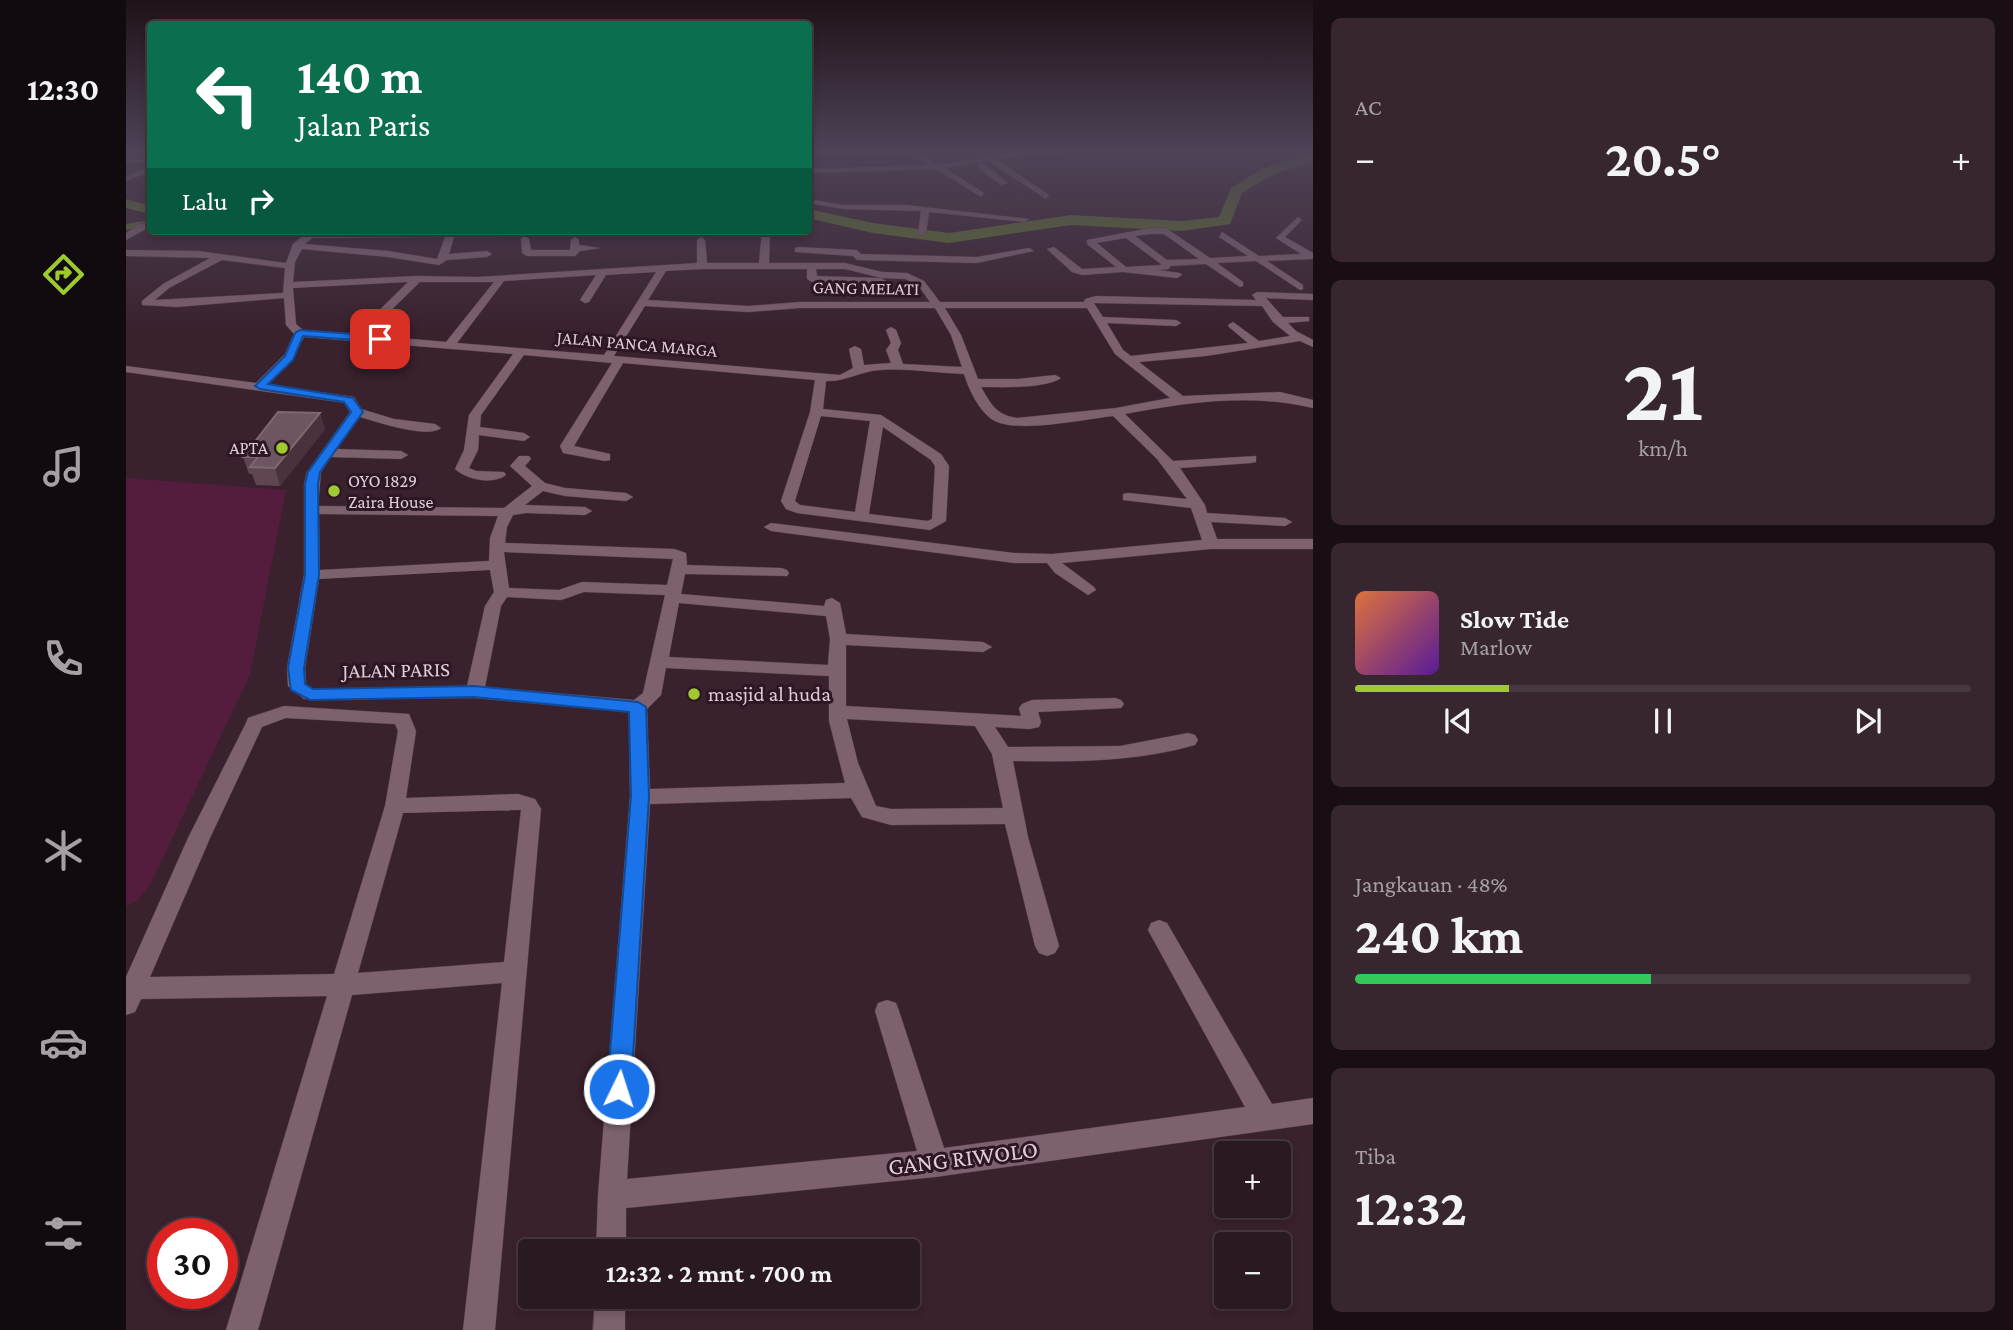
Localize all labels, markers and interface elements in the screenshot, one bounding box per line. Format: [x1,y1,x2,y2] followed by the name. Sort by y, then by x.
[182,49,273,140] icon: left
[297,49,422,104] text: 140 m
[27,71,99,107] text: 12:30
[1355,94,1382,120] text: AC
[297,107,430,143] text: Jalan Paris
[1605,129,1721,187] text: 20.5°
[1355,137,1375,179] text: −
[1951,137,1971,179] text: +
[242,182,280,220] icon: right
[182,187,228,216] text: Lalu
[39,250,88,299] icon: directions
[812,277,920,299] street label: GANG MELATI
[350,309,410,369] pin
[361,320,399,358] icon: arrive
[554,327,719,361] street label: JALAN PANCA MARGA
[1623,338,1703,440] text: 21
[1638,435,1688,461] text: km/h
[229,438,269,458] place label: APTA
[274,440,290,456] marker: APTA
[39,442,88,491] icon: music
[348,471,434,512] place label: OYO 1829 Zaira House
[326,483,342,499] marker: OYO 1829 Zaira House
[1460,605,1569,634] text: Slow Tide
[39,634,88,683] icon: phone
[1460,634,1532,660] text: Marlow
[340,657,450,683] street label: JALAN PARIS
[708,682,831,706] place label: masjid al huda
[686,686,702,702] marker: masjid al huda
[1439,702,1477,740] icon: previous
[1644,702,1682,740] icon: pause
[1849,702,1887,740] icon: next
[39,826,88,875] icon: climate
[1355,871,1508,897] text: Jangkauan · 48%
[1355,906,1523,964] text: 240 km
[39,1018,88,1067] icon: car
[582,1052,656,1126] position arrow
[887,1135,1039,1180] street label: GANG RIWOLO
[1214,1141,1291,1309] map controls
[1214,1141,1291,1218] button: +
[1355,1143,1396,1169] text: Tiba
[1355,1178,1467,1236] text: 12:32
[39,1209,88,1258] icon: filters
[147,1218,238,1309] speed limit sign: 30
[1214,1232,1291,1309] button: −
[606,1259,832,1288] text: 12:32 · 2 mnt · 700 m

